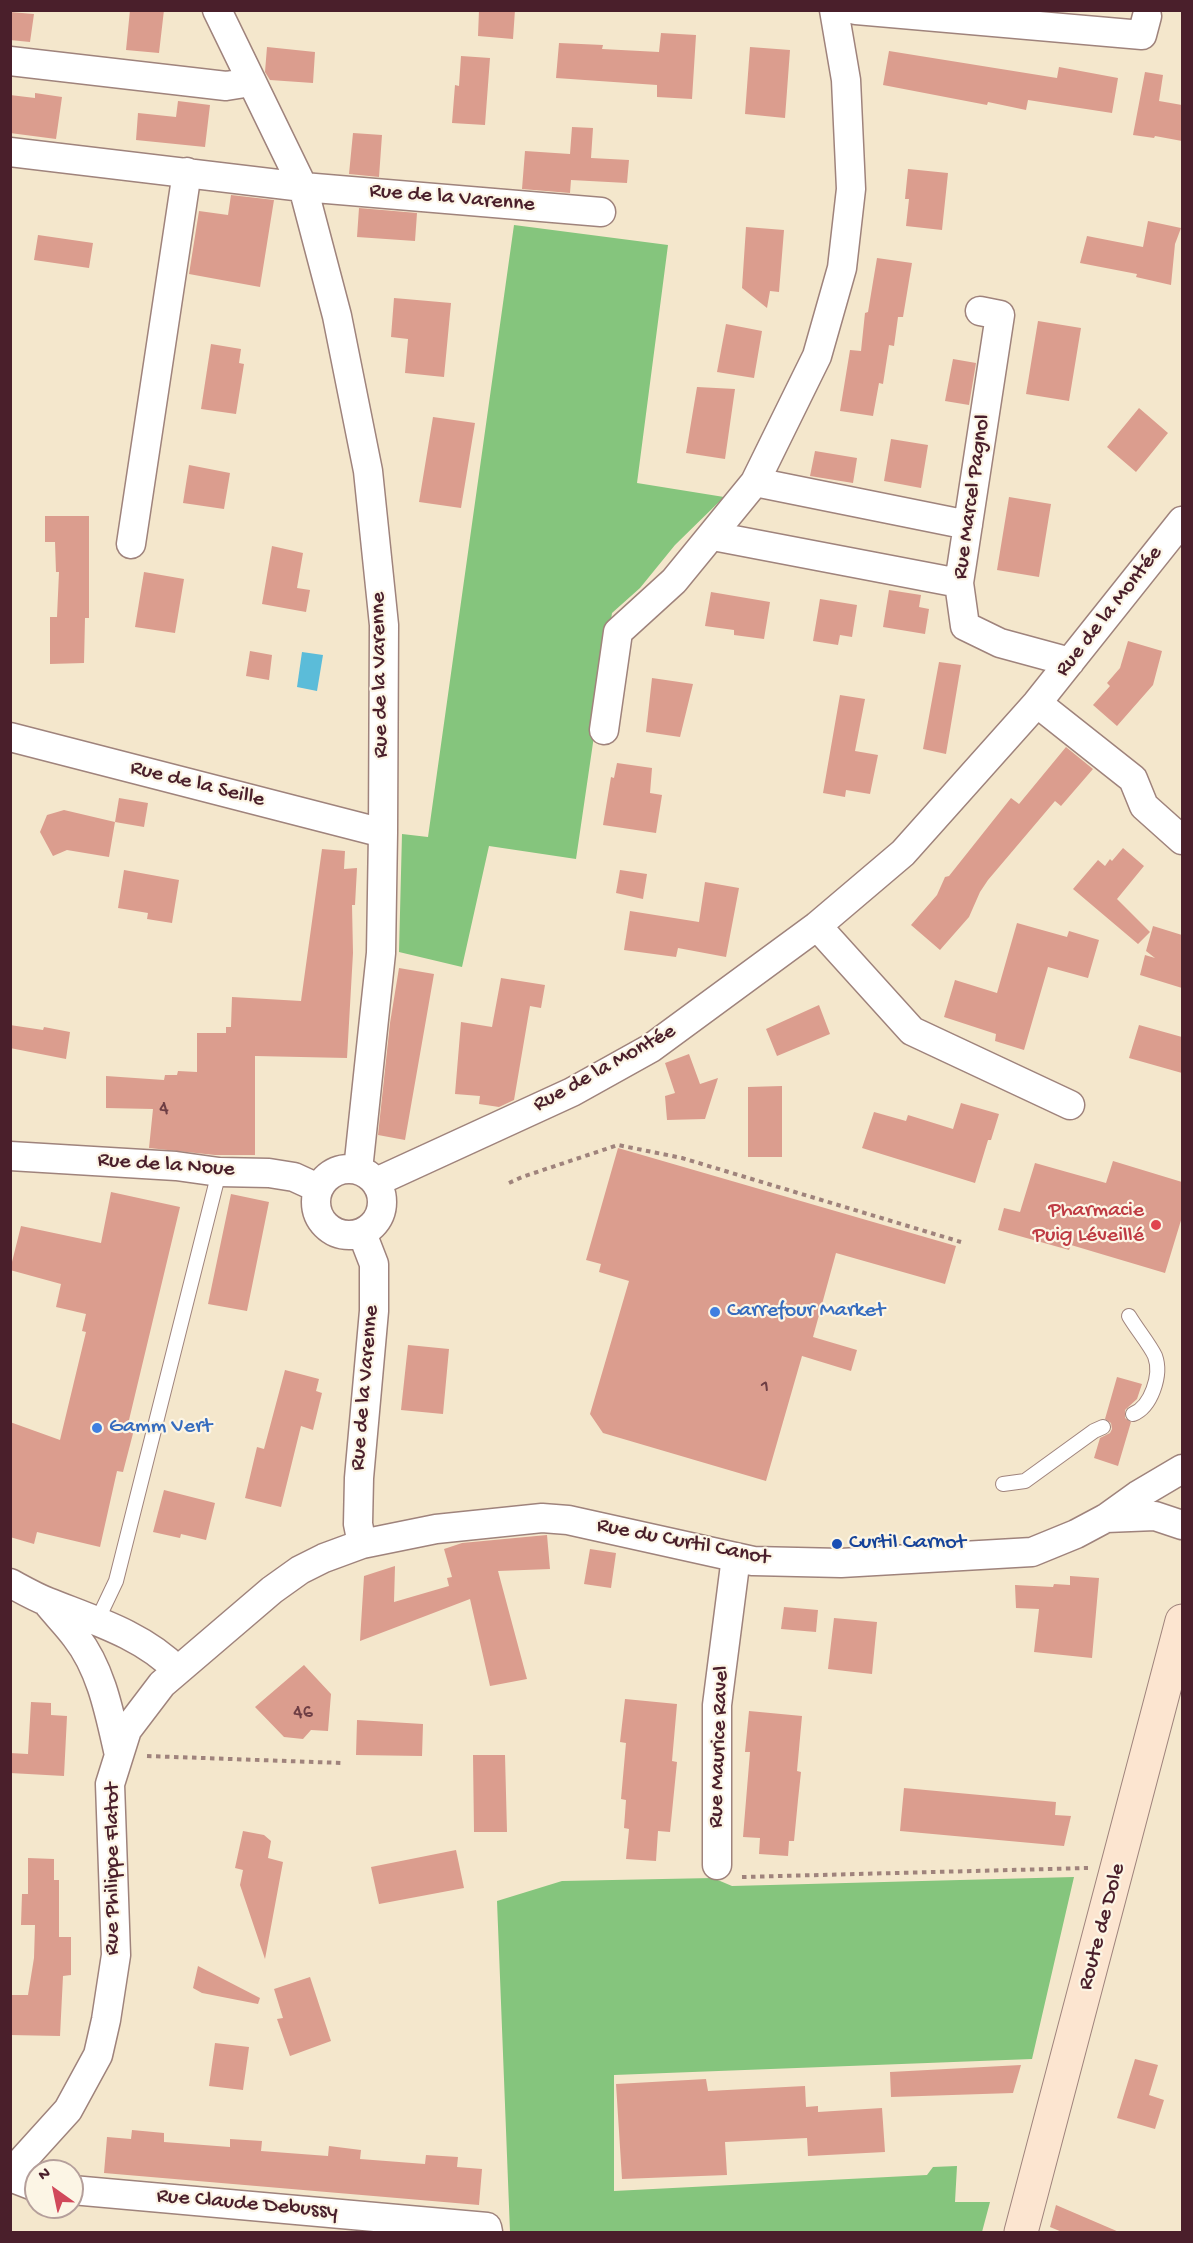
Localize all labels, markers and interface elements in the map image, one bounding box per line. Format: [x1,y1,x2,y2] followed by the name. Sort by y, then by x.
[368,179,536,219] street label: Rue de la Varenne
[948,413,998,581] street label: Rue Marcel Pagnol
[1051,541,1169,683] street label: Rue de la Montée
[366,592,396,758] street label: Rue de la Varenne
[127,756,267,814] street label: Rue de la Seille
[529,1019,681,1119] street label: Rue de la Montée
[159,1098,169,1122] house number: 4
[96,1148,236,1184] street label: Rue de la Noue
[1033,1199,1144,1250] place label: Pharmacie Puig Léveillé
[1149,1218,1163,1232] marker: Pharmacie Puig Léveillé
[727,1299,885,1325] place label: Carrefour Market
[346,1304,386,1472] street label: Rue de la Varenne
[708,1305,722,1319] marker: Carrefour Market
[761,1376,769,1400] house number: 1
[109,1415,212,1441] place label: Gamm Vert
[90,1421,104,1435] marker: Gamm Vert
[594,1513,772,1573] street label: Rue du Curtil Canot
[849,1531,966,1557] place label: Curtil Carnot
[830,1537,844,1551] marker: Curtil Carnot
[704,1665,736,1829] street label: Rue Maurice Ravel
[293,1702,313,1726] house number: 46
[101,1783,127,1955] street label: Rue Philippe Flatot
[1073,1861,1133,1993] street label: Route de Dole
[24,2159,84,2219] north arrow
[35,2164,55,2186] text: N
[155,2184,339,2226] street label: Rue Claude Debussy

